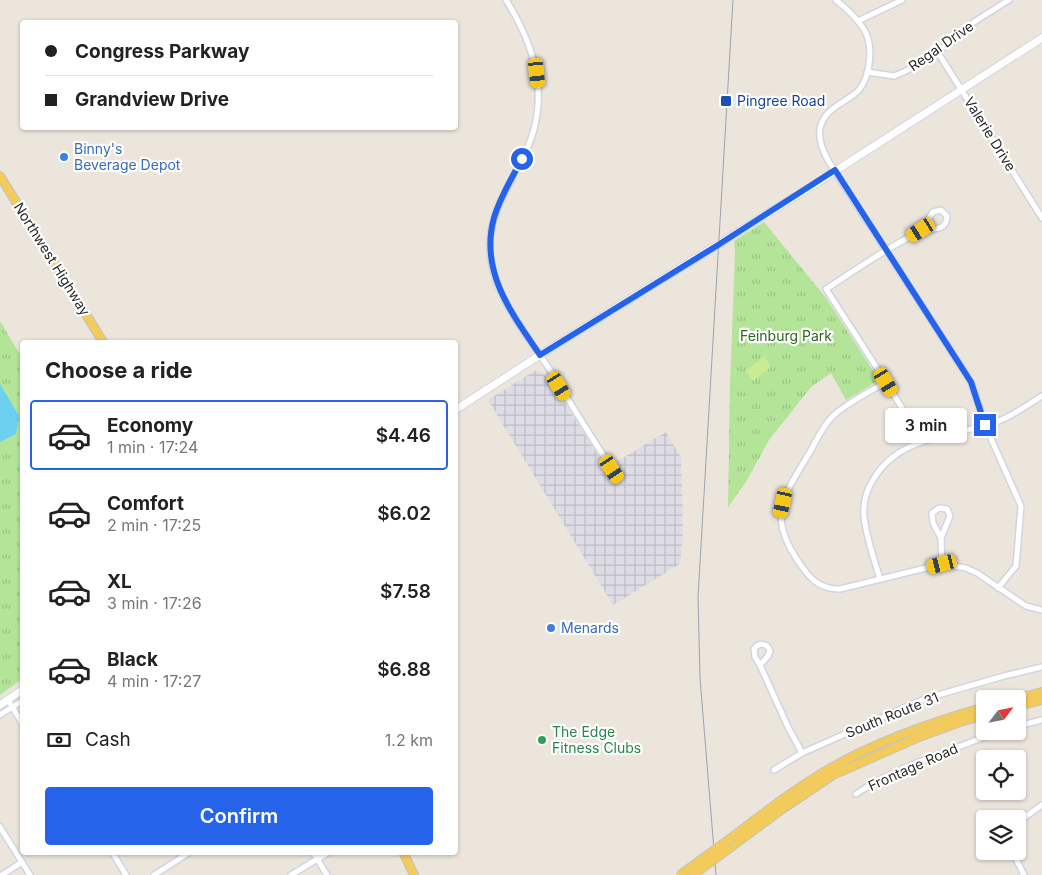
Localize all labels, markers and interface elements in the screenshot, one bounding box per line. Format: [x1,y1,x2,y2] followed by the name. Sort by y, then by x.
[905,17,977,74] street label: Regal Drive
[75,40,249,63] text: Congress Parkway
[527,57,546,89] car
[75,88,229,111] text: Grandview Drive
[737,92,825,109] place label: Pingree Road
[719,94,733,108] marker: Pingree Road
[961,94,1020,174] street label: Valerie Drive
[74,140,181,173] place label: Binny's Beverage Depot
[511,148,533,170] route start
[58,151,70,163] marker: Binny's Beverage Depot
[11,199,94,319] street label: Northwest Highway
[904,216,937,244] car
[740,327,832,344] park label: Feinburg Park
[45,357,193,383] text: Choose a ride
[871,365,900,399] car
[544,369,573,403] car
[885,408,968,442] callout: 3 min
[47,413,92,458] icon: car
[107,414,193,437] text: Economy
[974,414,996,436] route end
[905,415,947,435] text: 3 min
[376,424,431,447] text: $4.46
[107,437,198,457] text: 1 min · 17:24
[597,452,626,486] car
[772,487,793,519] car
[47,491,92,536] icon: car
[107,492,184,515] text: Comfort
[377,502,431,525] text: $6.02
[107,515,201,535] text: 2 min · 17:25
[925,553,958,575] car
[47,569,92,614] icon: car
[107,570,132,593] text: XL
[380,580,431,603] text: $7.58
[107,593,202,613] text: 3 min · 17:26
[561,619,619,636] place label: Menards
[545,622,557,634] marker: Menards
[47,647,92,692] icon: car
[107,648,158,671] text: Black
[377,658,431,681] text: $6.88
[107,671,201,691] text: 4 min · 17:27
[843,688,941,741] street label: South Route 31
[976,690,1026,740] north arrow
[976,690,1026,860] map controls
[552,723,641,756] place label: The Edge Fitness Clubs
[45,726,73,754] icon: cash
[85,728,131,751] text: Cash
[385,730,433,750] text: 1.2 km
[536,734,548,746] marker: The Edge Fitness Clubs
[865,739,960,794] street label: Frontage Road
[976,750,1026,800] button: locate
[45,787,433,845] button: Confirm
[976,810,1026,860] button: layers

